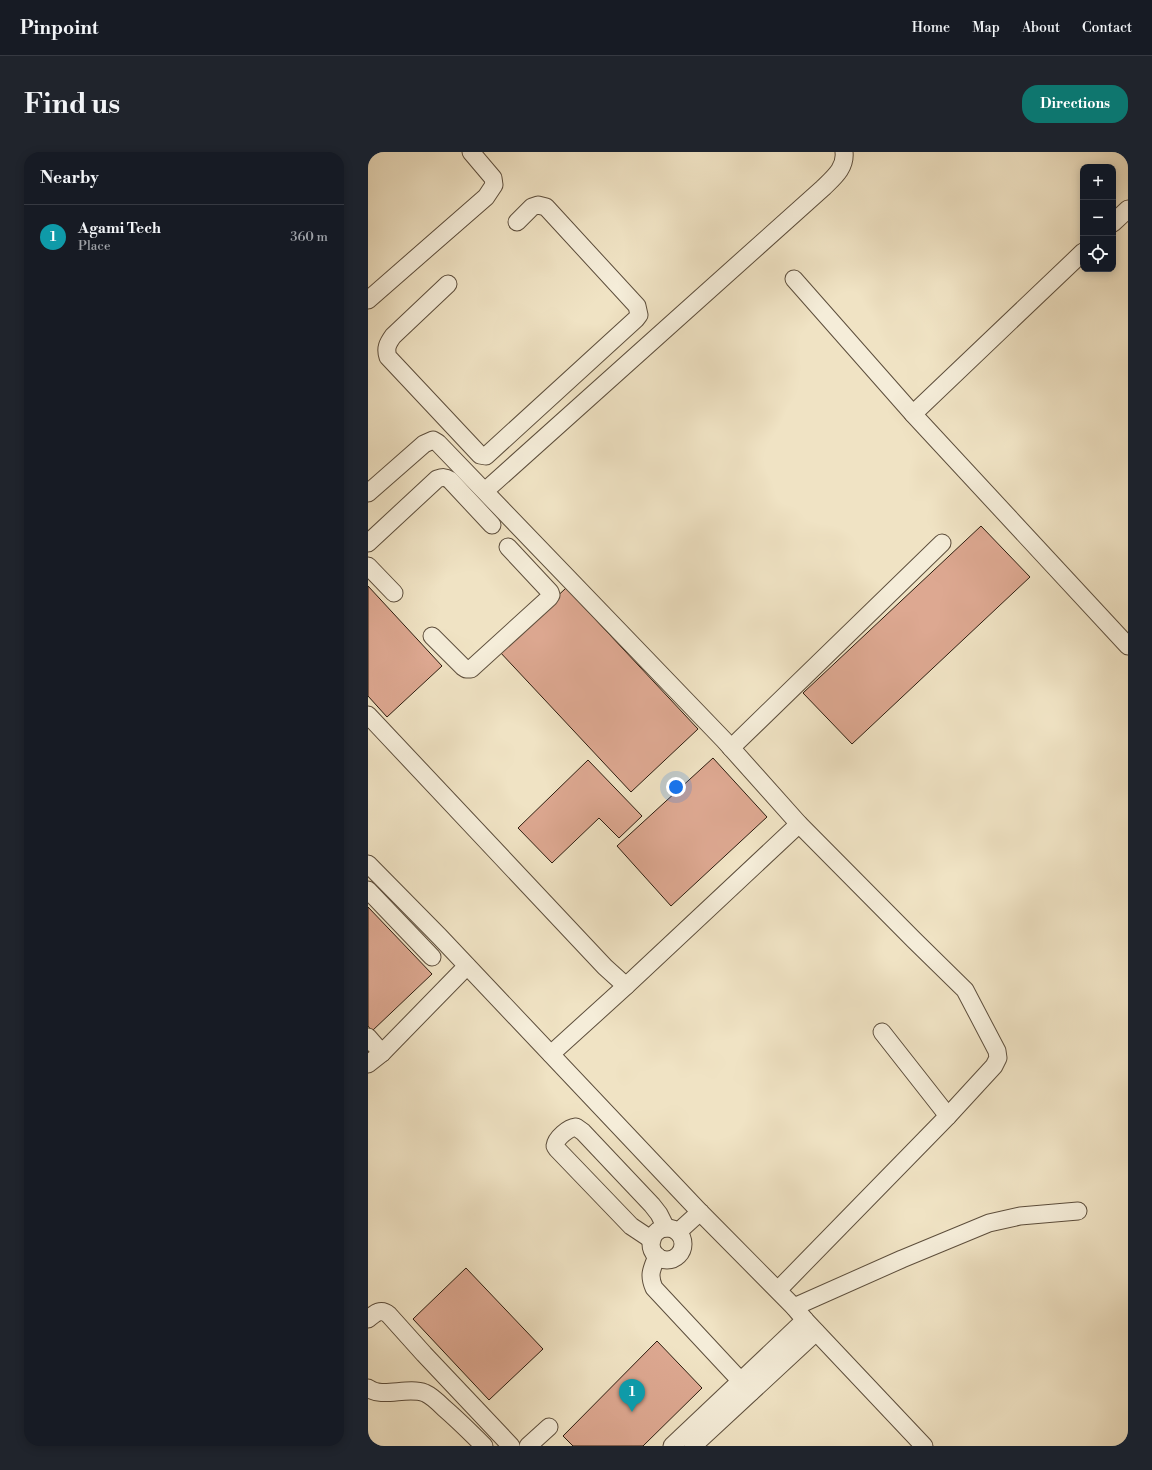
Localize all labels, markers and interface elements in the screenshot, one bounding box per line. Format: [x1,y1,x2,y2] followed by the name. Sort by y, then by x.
[20,16,99,40] text: Pinpoint
[912,19,950,37] text: Home
[972,19,1000,37] text: Map
[1022,19,1060,37] text: About
[1082,19,1132,37] text: Contact
[1022,85,1128,123] button: Directions
[24,87,120,122] text: Find us
[1080,164,1116,272] map controls
[1080,164,1116,200] button: +
[40,167,99,189] text: Nearby
[1080,200,1116,236] button: −
[78,219,161,238] text: Agami Tech
[50,229,56,245] text: 1
[290,229,328,245] text: 360 m
[1080,236,1116,272] button: locate
[78,238,110,254] text: Place
[666,777,686,797] your location
[619,1379,645,1412] pin: 1

